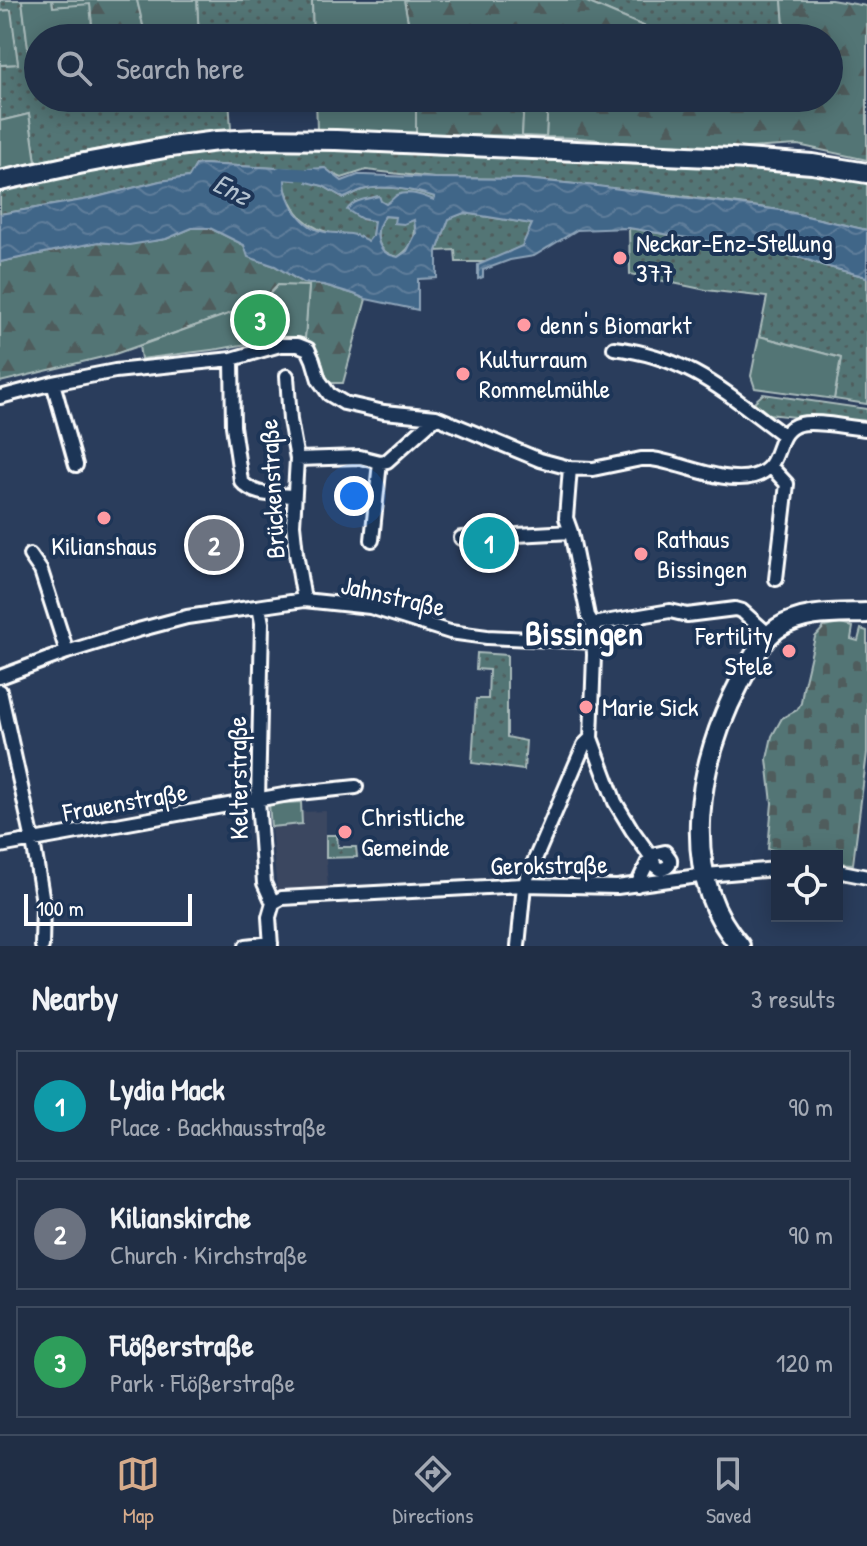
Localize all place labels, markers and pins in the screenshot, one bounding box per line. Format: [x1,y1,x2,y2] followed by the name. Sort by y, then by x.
[636,225,833,290] place label: Neckar-Enz-Stellung 377
[611,249,629,267] marker: Neckar-Enz-Stellung 377
[234,290,286,350] pin: 3
[540,307,692,342] place label: denn's Biomarkt
[515,316,533,334] marker: denn's Biomarkt
[479,341,610,406] place label: Kulturraum Rommelmühle
[454,365,472,383] marker: Kulturraum Rommelmühle
[95,509,113,527] marker: Kilianshaus
[463,513,515,573] pin: 1
[188,515,240,575] pin: 2
[657,521,747,586] place label: Rathaus Bissingen
[51,528,157,563] place label: Kilianshaus
[632,545,650,563] marker: Rathaus Bissingen
[694,618,773,683] place label: Fertility Stele
[780,642,798,660] marker: Fertility Stele
[602,689,699,724] place label: Marie Sick
[577,698,595,716] marker: Marie Sick
[361,799,465,864] place label: Christliche Gemeinde
[336,823,354,841] marker: Christliche Gemeinde

